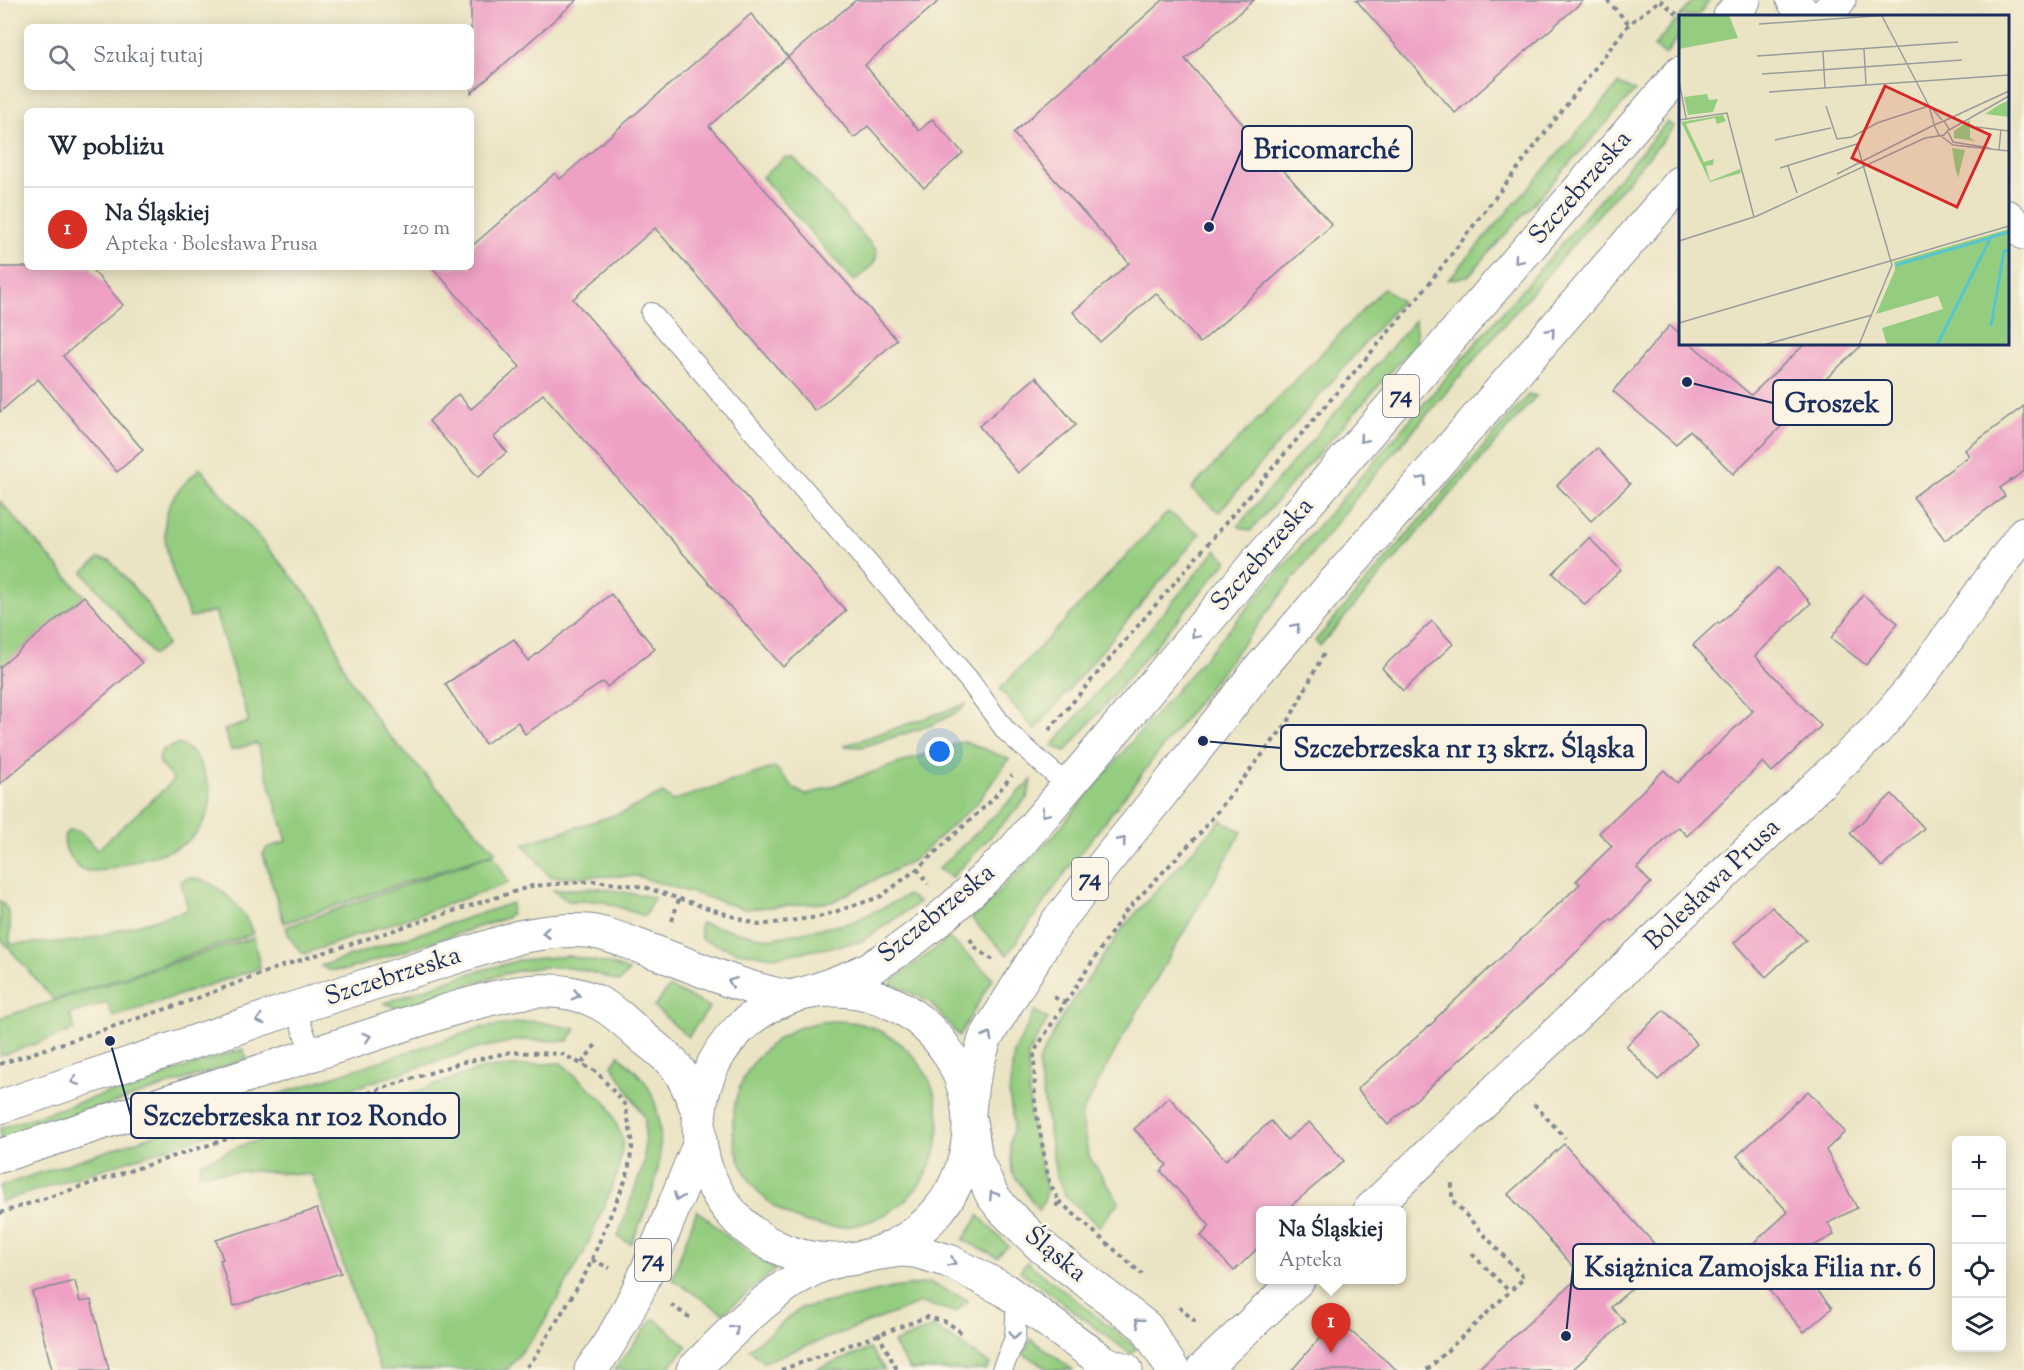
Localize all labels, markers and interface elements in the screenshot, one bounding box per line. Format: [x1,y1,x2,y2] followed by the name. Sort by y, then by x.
[1679,15,2009,345] inset map
[24,24,474,90] search box
[45,41,78,74] icon: search
[93,41,204,73] text: Szukaj tutaj
[1521,123,1641,253] street label: Szczebrzeska
[1242,126,1412,171] callout: Bricomarché
[48,129,164,166] text: W pobliżu
[1254,132,1400,171] text: Bricomarché
[105,199,210,231] text: Na Śląskiej
[64,215,71,244] text: 1
[402,215,450,244] text: 120 m
[105,231,318,260] text: Apteka · Bolesława Prusa
[1514,253,1525,264] one-way arrow
[1544,329,1555,339] one-way arrow
[1383,375,1419,417] road number: 74
[1773,380,1892,425] callout: Groszek
[1785,386,1880,425] text: Groszek
[1359,433,1370,443] one-way arrow
[1416,476,1427,487] one-way arrow
[1203,490,1323,620] street label: Szczebrzeska
[1289,623,1300,634] one-way arrow
[1191,628,1202,639] one-way arrow
[1281,725,1646,770] callout: Szczebrzeska nr 13 skrz. Śląska
[1293,730,1635,770] text: Szczebrzeska nr 13 skrz. Śląska
[925,737,954,766] your location
[1041,806,1052,817] one-way arrow
[1637,810,1789,960] street label: Bolesława Prusa
[1115,837,1126,848] one-way arrow
[871,855,1003,973] street label: Szczebrzeska
[1072,858,1108,900] road number: 74
[542,926,551,939] one-way arrow
[320,938,466,1016] street label: Szczebrzeska
[727,977,738,990] one-way arrow
[570,988,581,1000] one-way arrow
[255,1013,266,1025] one-way arrow
[981,1031,992,1042] one-way arrow
[361,1032,372,1044] one-way arrow
[70,1074,81,1087] one-way arrow
[131,1093,459,1138] callout: Szczebrzeska nr 102 Rondo
[143,1099,447,1138] text: Szczebrzeska nr 102 Rondo
[1952,1136,2006,1352] map controls
[1952,1136,2006,1190] button: +
[1952,1190,2006,1244] button: −
[673,1191,685,1202] one-way arrow
[989,1191,1000,1202] one-way arrow
[1256,1206,1406,1284] popup
[1279,1215,1383,1247] text: Na Śląskiej
[1016,1218,1094,1292] street label: Śląska
[635,1239,671,1281] road number: 74
[1573,1244,1934,1289] callout: Książnica Zamojska Filia nr. 6
[1952,1244,2006,1298] button: locate
[1279,1247,1342,1276] text: Apteka
[1585,1250,1921,1289] text: Książnica Zamojska Filia nr. 6
[945,1255,956,1267] one-way arrow
[1952,1298,2006,1352] button: layers
[1312,1304,1350,1353] pin: 1
[1135,1319,1146,1330] one-way arrow
[729,1325,739,1336] one-way arrow
[1008,1330,1020,1340] one-way arrow

